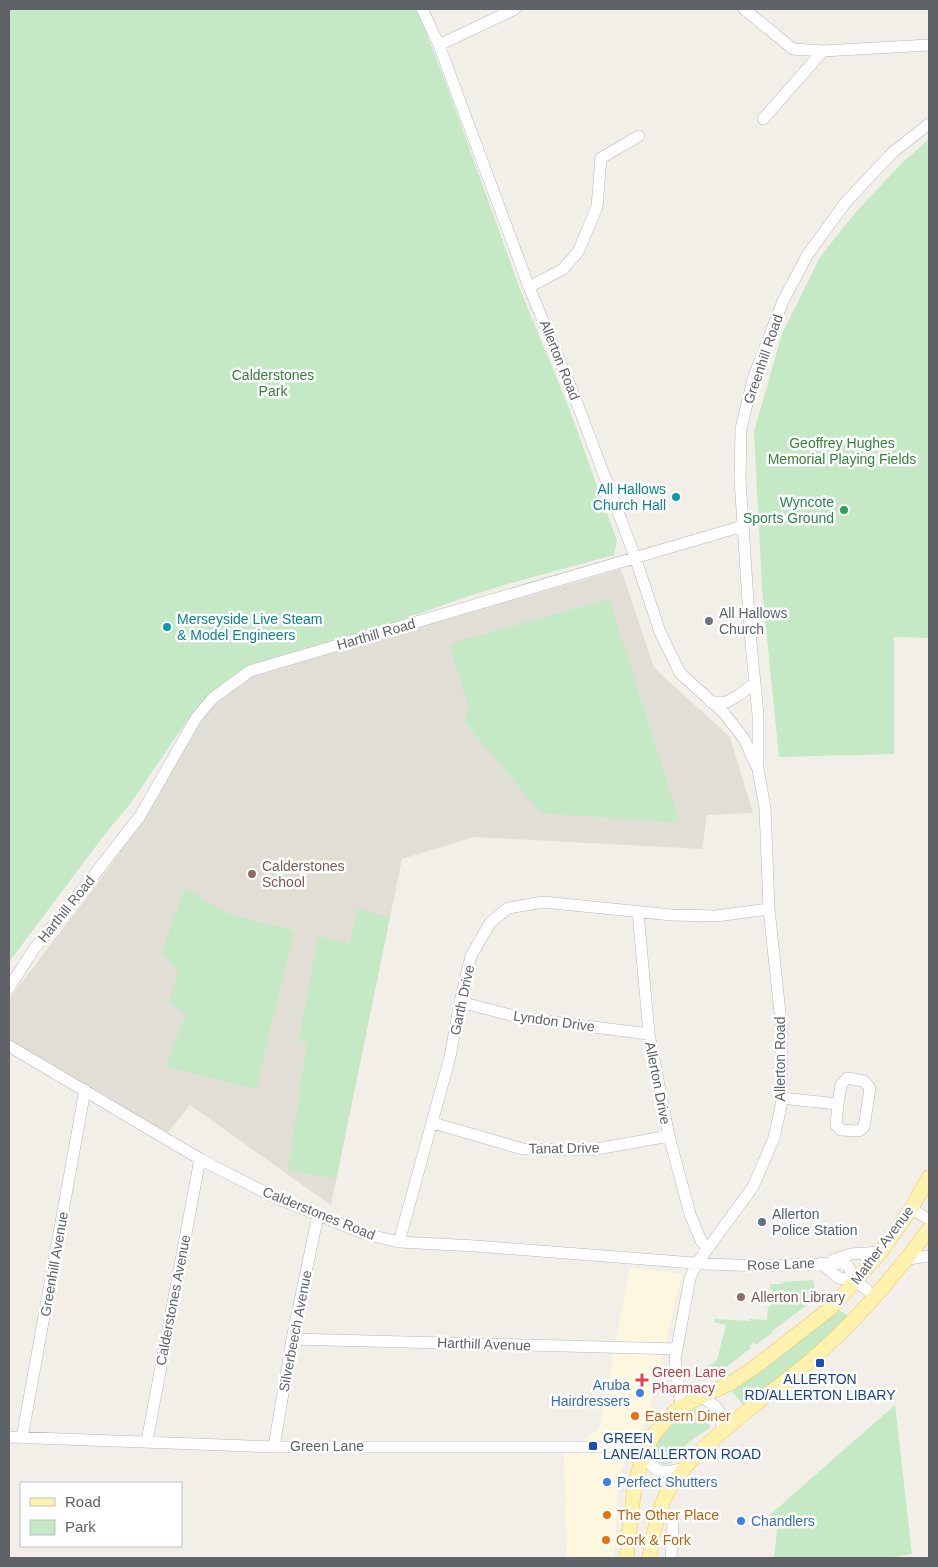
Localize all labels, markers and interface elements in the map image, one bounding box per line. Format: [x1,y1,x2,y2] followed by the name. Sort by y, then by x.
[740,312,786,406] street label: Greenhill Road
[537,318,583,402] street label: Allerton Road
[232,367,314,399] park label: Calderstones Park
[768,435,916,467] park label: Geoffrey Hughes Memorial Playing Fields
[593,481,666,513] place label: All Hallows Church Hall
[670,491,682,503] marker: All Hallows Church Hall
[743,494,834,526] place label: Wyncote Sports Ground
[838,504,850,516] marker: Wyncote Sports Ground
[719,605,787,637] place label: All Hallows Church
[177,611,323,643] place label: Merseyside Live Steam & Model Engineers
[335,615,417,653] street label: Harthill Road
[703,615,715,627] marker: All Hallows Church
[161,621,173,633] marker: Merseyside Live Steam & Model Engineers
[262,858,345,890] place label: Calderstones School
[246,868,258,880] marker: Calderstones School
[34,873,98,945] street label: Harthill Road
[447,963,477,1037] street label: Garth Drive
[512,1007,596,1035] street label: Lyndon Drive
[772,1017,788,1101] street label: Allerton Road
[642,1040,674,1126] street label: Allerton Drive
[528,1139,600,1157] street label: Tanat Drive
[260,1183,378,1243] street label: Calderstones Road
[847,1203,917,1287] street label: Mather Avenue
[772,1206,858,1238] place label: Allerton Police Station
[37,1210,71,1318] street label: Greenhill Avenue
[756,1216,768,1228] marker: Allerton Police Station
[152,1233,194,1367] street label: Calderstones Avenue
[747,1255,815,1273] street label: Rose Lane
[275,1269,315,1393] street label: Silverbeech Avenue
[751,1289,845,1305] place label: Allerton Library
[735,1291,747,1303] marker: Allerton Library
[437,1334,531,1354] street label: Harthill Avenue
[814,1357,826,1369] marker: ALLERTON RD/ALLERTON LIBARY
[652,1364,726,1396] place label: Green Lane Pharmacy
[745,1371,896,1403] place label: ALLERTON RD/ALLERTON LIBARY
[636,1374,648,1386] marker: Green Lane Pharmacy
[551,1377,630,1409] place label: Aruba Hairdressers
[634,1387,646,1399] marker: Aruba Hairdressers
[645,1408,731,1424] place label: Eastern Diner
[629,1410,641,1422] marker: Eastern Diner
[603,1430,761,1462] place label: GREEN LANE/ALLERTON ROAD
[290,1438,364,1454] street label: Green Lane
[587,1440,599,1452] marker: GREEN LANE/ALLERTON ROAD
[617,1474,717,1490] place label: Perfect Shutters
[601,1476,613,1488] marker: Perfect Shutters
[20,1482,182,1547] legend
[65,1493,101,1510] text: Road
[617,1507,719,1523] place label: The Other Place
[601,1509,613,1521] marker: The Other Place
[751,1513,815,1529] place label: Chandlers
[735,1515,747,1527] marker: Chandlers
[65,1518,96,1535] text: Park
[616,1532,692,1548] place label: Cork & Fork
[600,1534,612,1546] marker: Cork & Fork

